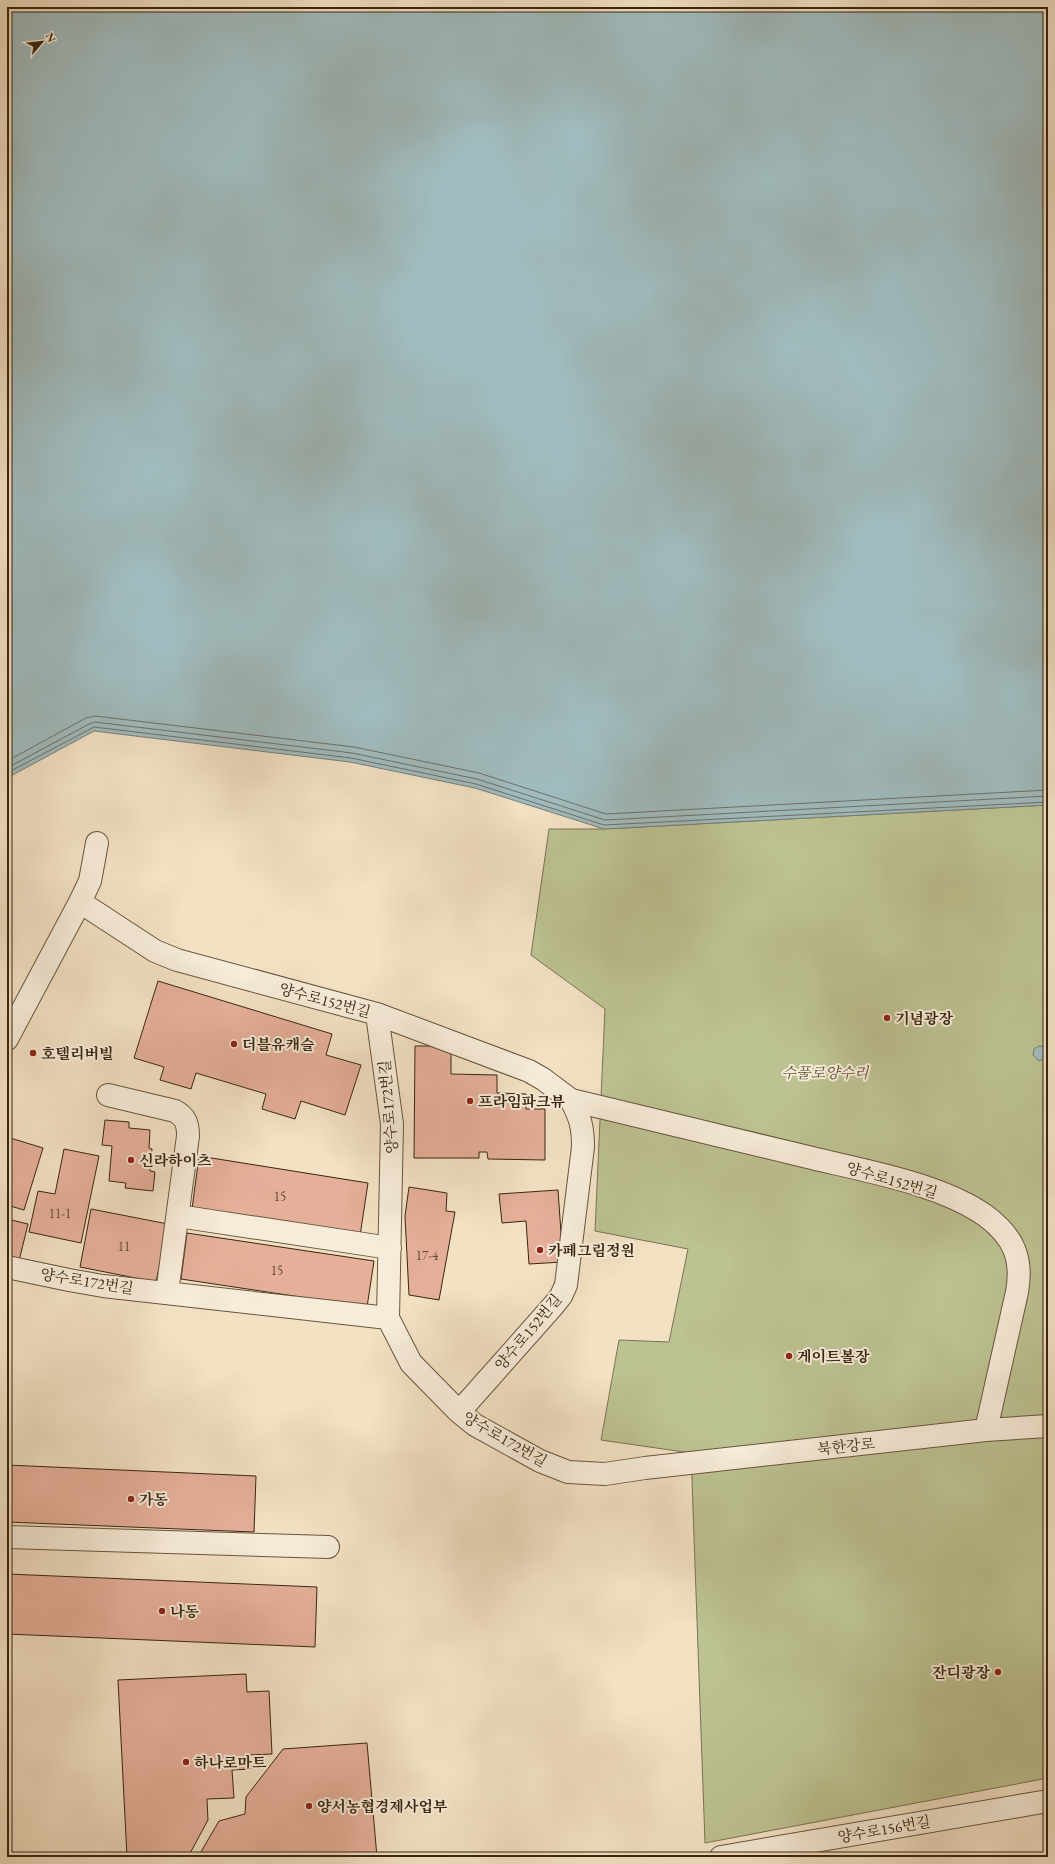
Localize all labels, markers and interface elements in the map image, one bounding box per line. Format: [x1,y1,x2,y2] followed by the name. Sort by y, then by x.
[22,22,62,62] north arrow
[43,30,59,45] text: N
[277,979,373,1021] street label: 양수로152번길
[895,1009,953,1028] place label: 기념광장
[882,1013,892,1023] marker: 기념광장
[242,1035,315,1054] place label: 더블유캐슬
[229,1039,239,1049] marker: 더블유캐슬
[41,1044,113,1063] place label: 호텔리버빌
[28,1048,38,1058] marker: 호텔리버빌
[374,1059,402,1155] street label: 양수로172번길
[782,1063,870,1082] park label: 수풀로양수리
[478,1092,565,1111] place label: 프라임파크뷰
[465,1096,475,1106] marker: 프라임파크뷰
[139,1151,212,1170] place label: 신라하이츠
[126,1155,136,1165] marker: 신라하이츠
[844,1158,940,1202] street label: 양수로152번길
[274,1188,286,1205] house number: 15
[49,1205,71,1222] house number: 11-1
[118,1238,130,1255] house number: 11
[548,1241,635,1260] place label: 카페그림정원
[535,1245,545,1255] marker: 카페그림정원
[416,1247,439,1264] house number: 17-4
[271,1262,283,1279] house number: 15
[39,1264,135,1298] street label: 양수로172번길
[490,1290,566,1374] street label: 양수로152번길
[797,1347,870,1366] place label: 게이트볼장
[784,1351,794,1361] marker: 게이트볼장
[460,1407,550,1471] street label: 양수로172번길
[816,1433,876,1458] street label: 북한강로
[139,1490,168,1509] place label: 가동
[126,1494,136,1504] marker: 가동
[170,1602,199,1621] place label: 나동
[157,1606,167,1616] marker: 나동
[932,1663,991,1682] place label: 잔디광장
[993,1667,1003,1677] marker: 잔디광장
[194,1753,267,1772] place label: 하나로마트
[181,1757,191,1767] marker: 하나로마트
[317,1797,448,1816] place label: 양서농협경제사업부
[304,1801,314,1811] marker: 양서농협경제사업부
[836,1811,932,1847] street label: 양수로156번길

